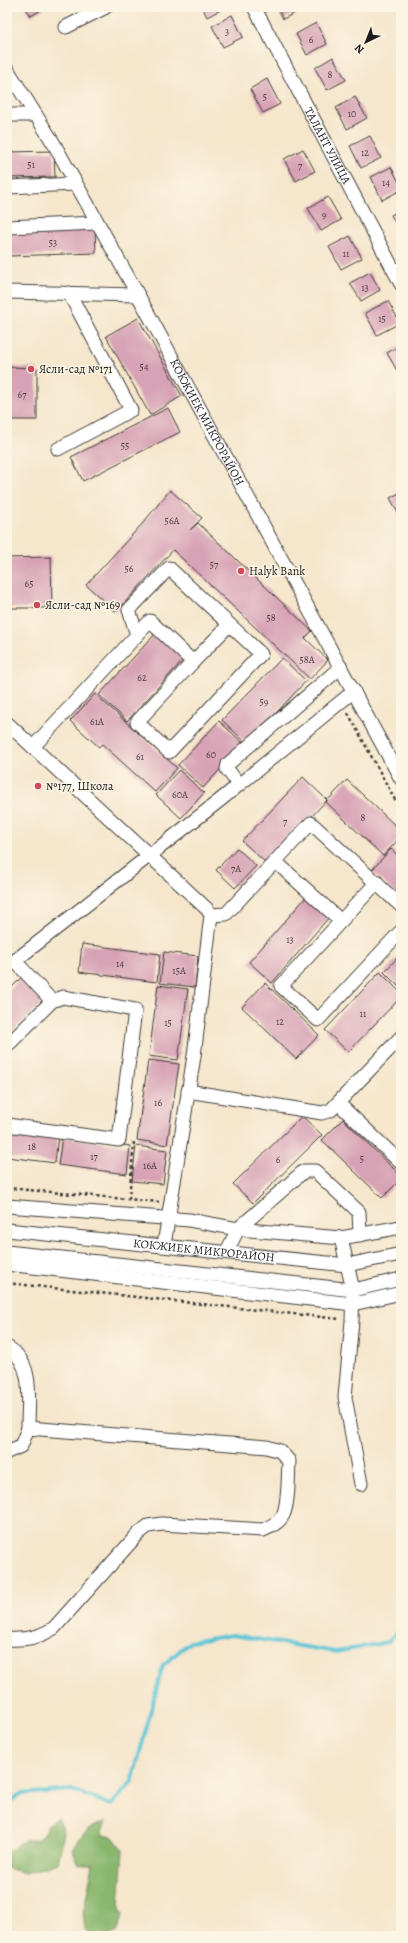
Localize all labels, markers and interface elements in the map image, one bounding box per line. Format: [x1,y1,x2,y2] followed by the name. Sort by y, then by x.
[346,22,386,62] north arrow
[225,25,229,38] house number: 3
[309,33,314,46] house number: 6
[351,41,368,57] text: N
[328,68,333,81] house number: 8
[263,90,267,103] house number: 5
[301,104,355,188] street label: ТАЛАНТ УЛИЦА
[348,107,356,120] house number: 10
[361,146,369,159] house number: 12
[27,158,35,171] house number: 51
[298,159,303,172] house number: 7
[382,176,390,189] house number: 14
[322,208,327,221] house number: 9
[49,236,57,249] house number: 53
[343,247,350,260] house number: 11
[361,281,369,294] house number: 13
[378,312,386,325] house number: 15
[166,356,248,488] street label: КОКЖИЕК МИКРОРАЙОН
[140,360,149,373] house number: 54
[39,361,112,377] place label: Ясли-сад №171
[26,364,36,374] marker: Ясли-сад №171
[18,388,27,401] house number: 67
[121,439,129,452] house number: 55
[165,514,180,527] house number: 56А
[210,558,219,571] house number: 57
[125,562,134,575] house number: 56
[249,563,305,579] place label: Halyk Bank
[236,566,246,576] marker: Halyk Bank
[25,577,33,590] house number: 65
[45,597,120,613] place label: Ясли-сад №169
[32,600,42,610] marker: Ясли-сад №169
[266,611,276,624] house number: 58
[300,653,315,666] house number: 58А
[137,671,147,684] house number: 62
[260,695,269,708] house number: 59
[90,715,104,728] house number: 61А
[206,748,216,761] house number: 60
[136,750,145,763] house number: 61
[46,778,114,794] place label: №177, Школа
[33,781,43,791] marker: №177, Школа
[172,788,188,801] house number: 60А
[361,811,366,824] house number: 8
[283,815,288,828] house number: 7
[231,862,241,875] house number: 7А
[286,933,294,946] house number: 13
[116,957,124,970] house number: 14
[172,964,186,977] house number: 15А
[360,1007,367,1020] house number: 11
[276,1015,284,1028] house number: 12
[164,1016,172,1029] house number: 15
[154,1096,162,1109] house number: 16
[28,1140,36,1153] house number: 18
[90,1150,99,1163] house number: 17
[360,1152,364,1165] house number: 5
[276,1153,281,1166] house number: 6
[143,1159,157,1172] house number: 16А
[132,1235,275,1266] street label: КОКЖИЕК МИКРОРАЙОН

